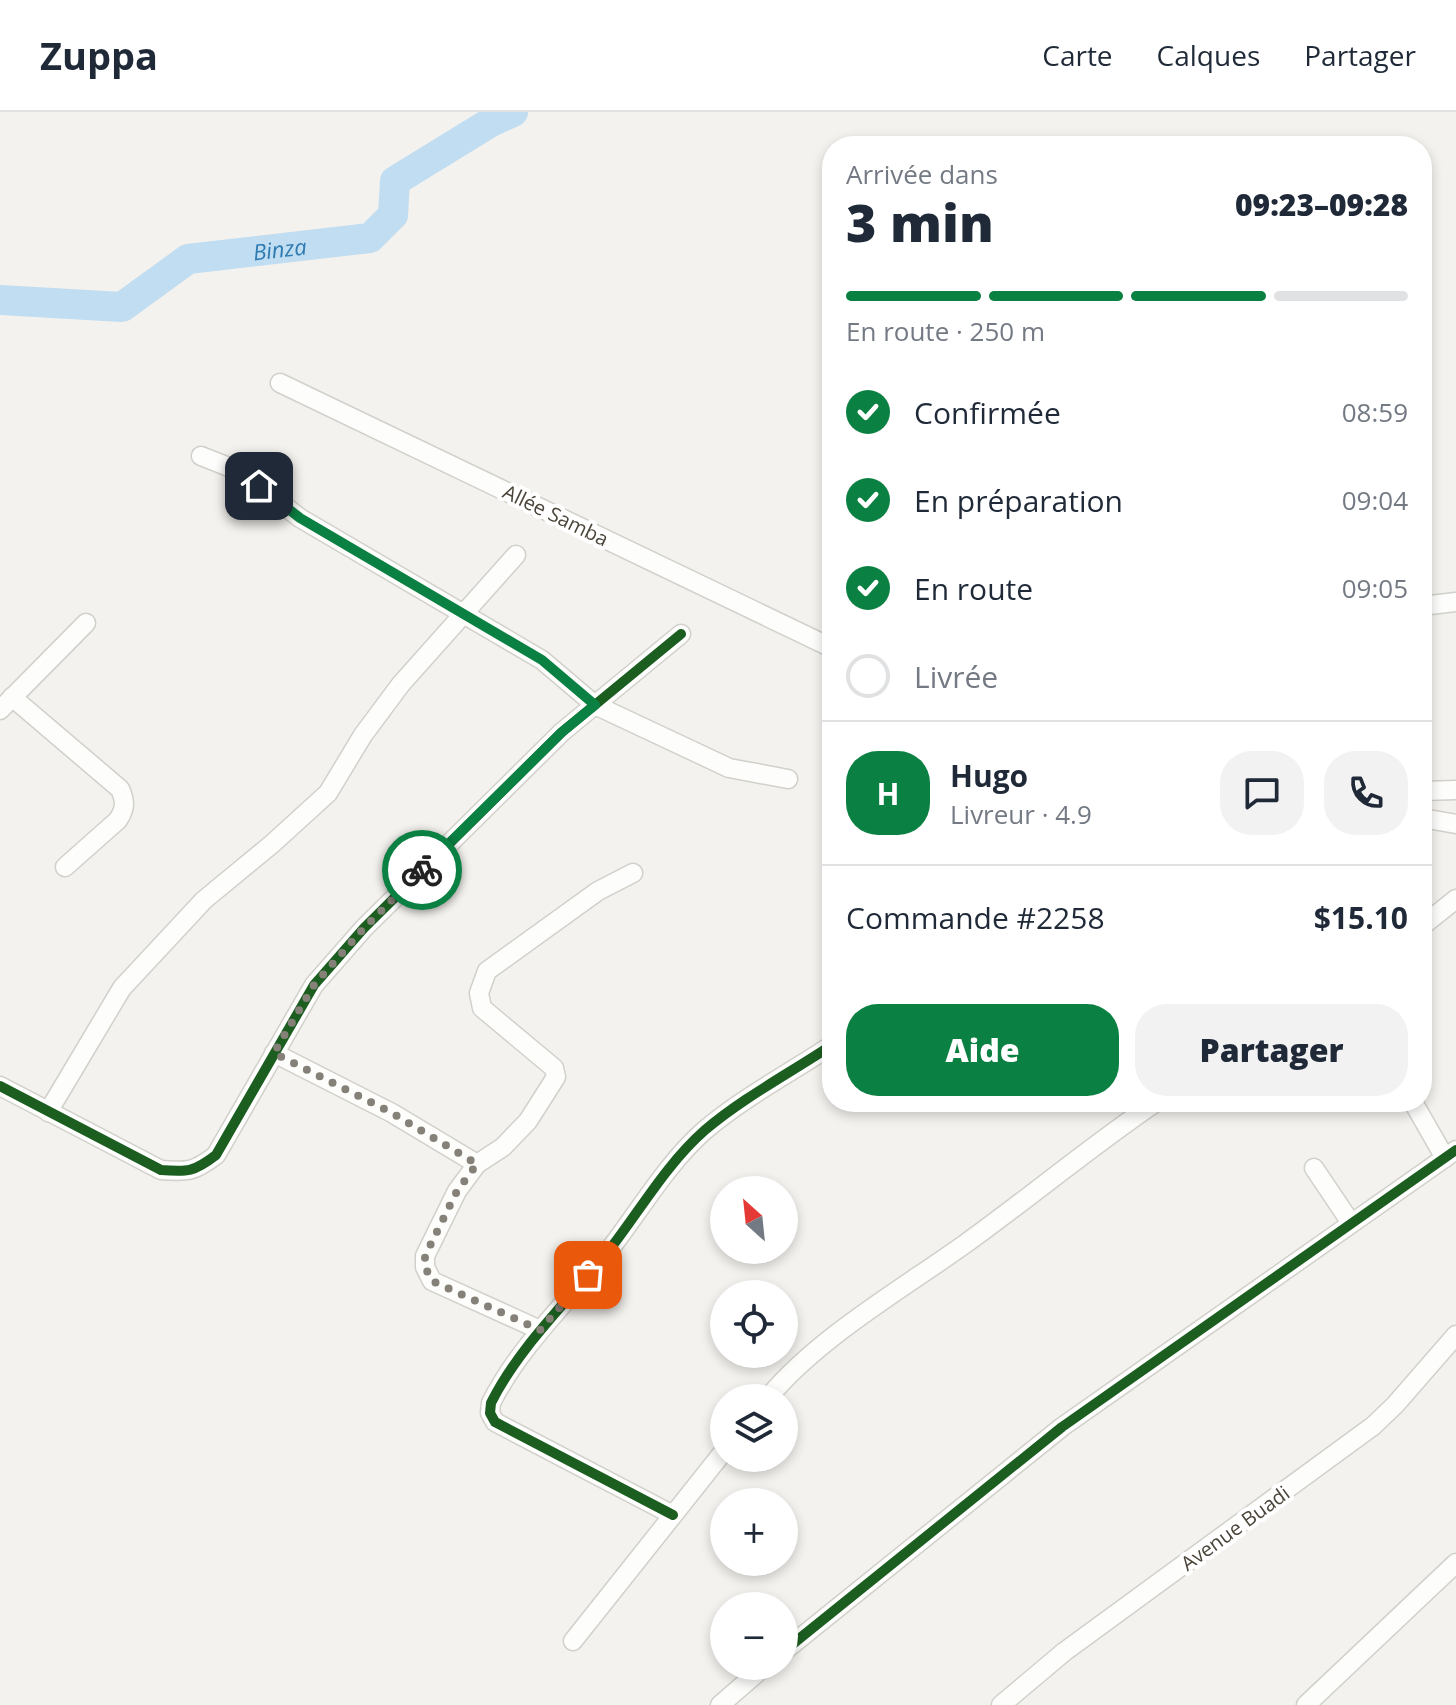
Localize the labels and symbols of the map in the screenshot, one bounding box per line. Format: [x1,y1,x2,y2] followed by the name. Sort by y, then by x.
[251,230,308,266] water label: Binza
[225,452,293,520] pin
[499,478,613,552] street label: Allée Samba
[382,830,462,910] courier
[710,1176,798,1264] north arrow
[554,1241,622,1309] pin
[1175,1479,1295,1577] street label: Avenue Buadi

